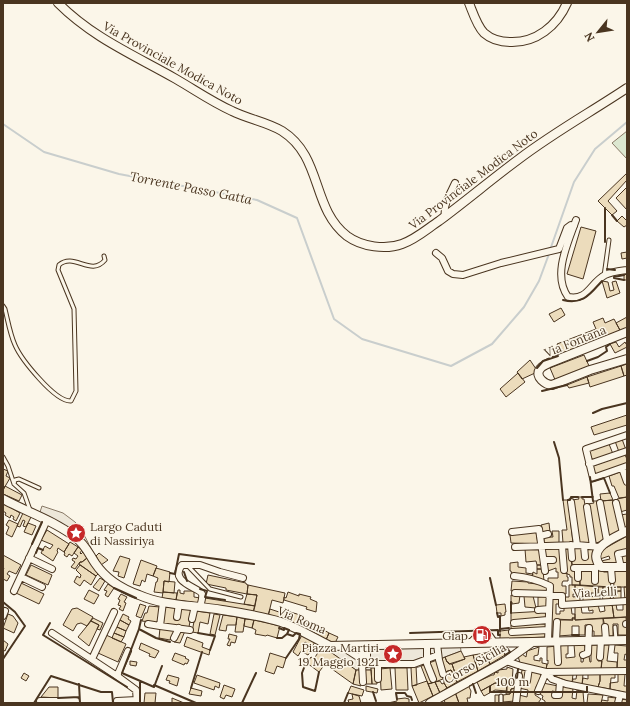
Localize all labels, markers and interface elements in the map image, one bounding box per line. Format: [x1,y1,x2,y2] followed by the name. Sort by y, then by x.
[578,12,618,52] north arrow
[100,18,245,108] street label: Via Provinciale Modica Noto
[581,29,598,44] text: N
[405,126,540,233] street label: Via Provinciale Modica Noto
[128,168,254,208] water label: Torrente Passo Gatta
[541,322,608,361] street label: Via Fontana
[90,519,162,548] place label: Largo Caduti di Nassiriya
[65,522,87,544] place icon: Largo Caduti di Nassiriya
[572,583,617,601] street label: Via Lelli
[274,603,329,637] street label: Via Roma
[471,624,493,646] fuel station icon: Giap
[442,628,468,643] place label: Giap
[441,639,509,687] street label: Corso Sicilia
[298,640,379,669] place label: Piazza Martiri 19 Maggio 1921
[382,643,404,665] place icon: Piazza Martiri 19 Maggio 1921
[490,668,587,694] scale bar
[496,674,529,689] text: 100 m

